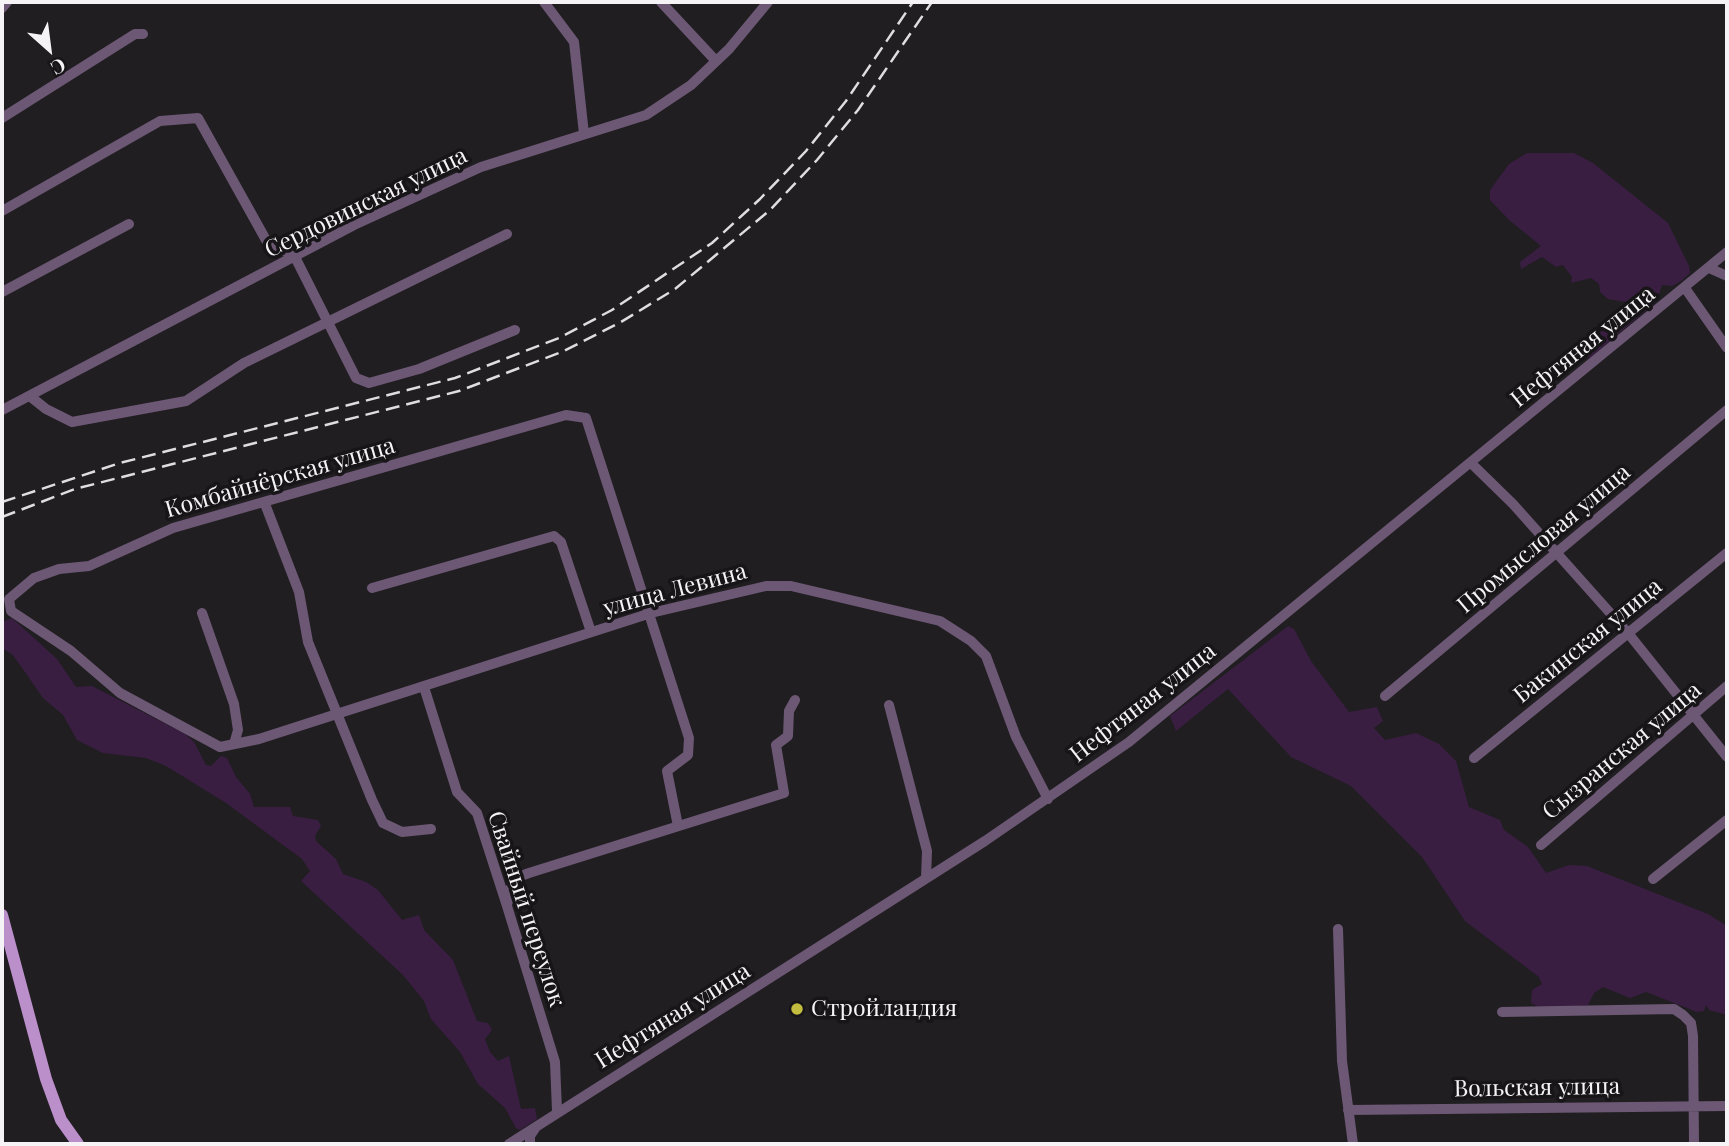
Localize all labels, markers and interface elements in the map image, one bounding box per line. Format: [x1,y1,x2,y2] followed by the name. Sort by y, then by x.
[14,14,84,84] north arrow
[47,53,71,82] text: С
[260,142,472,264] street label: Сердовинская улица
[1505,280,1661,414] street label: Нефтяная улица
[162,432,398,524] street label: Комбайнёрская улица
[1452,459,1636,619] street label: Промысловая улица
[600,558,750,622] street label: улица Левина
[1508,573,1668,709] street label: Бакинская улица
[1065,638,1221,768] street label: Нефтяная улица
[1537,677,1707,825] street label: Сызранская улица
[481,808,571,1010] street label: Свайный переулок
[591,957,755,1075] street label: Нефтяная улица
[811,995,957,1023] place label: Стройландия
[789,1001,805,1017] marker: Стройландия
[1454,1073,1620,1103] street label: Вольская улица

